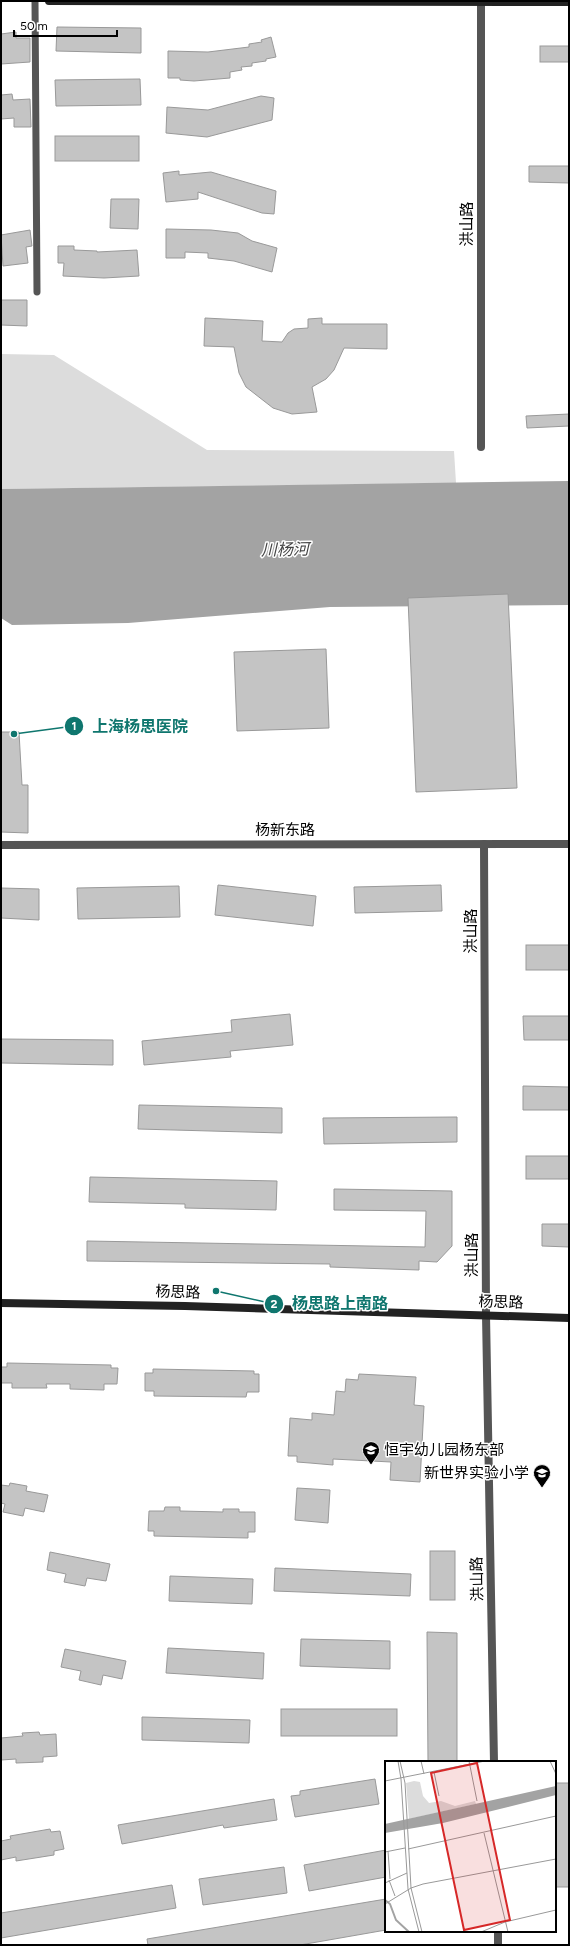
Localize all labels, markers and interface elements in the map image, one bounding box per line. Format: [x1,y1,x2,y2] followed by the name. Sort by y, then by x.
[14,12,117,38] scale bar
[20,19,48,33] text: 50 m
[458,201,476,247] street label: 洪山路
[261,540,312,559] water label: 川杨河
[64,712,196,740] callout: 上海杨思医院
[92,717,188,736] text: 上海杨思医院
[71,719,77,733] text: 1
[255,821,315,839] street label: 杨新东路
[462,908,480,954] street label: 洪山路
[463,1232,481,1278] street label: 洪山路
[155,1282,201,1302] street label: 杨思路
[264,1290,396,1318] callout: 杨思路上南路
[478,1292,524,1312] street label: 杨思路
[292,1294,388,1313] text: 杨思路上南路
[271,1297,278,1311] text: 2
[361,1440,381,1465] school or university icon: 恒宇幼儿园杨东部
[384,1441,504,1459] place label: 恒宇幼儿园杨东部
[532,1463,552,1488] school or university icon: 新世界实验小学
[424,1464,529,1482] place label: 新世界实验小学
[468,1556,486,1602] street label: 洪山路
[385,1761,556,1932] inset map

